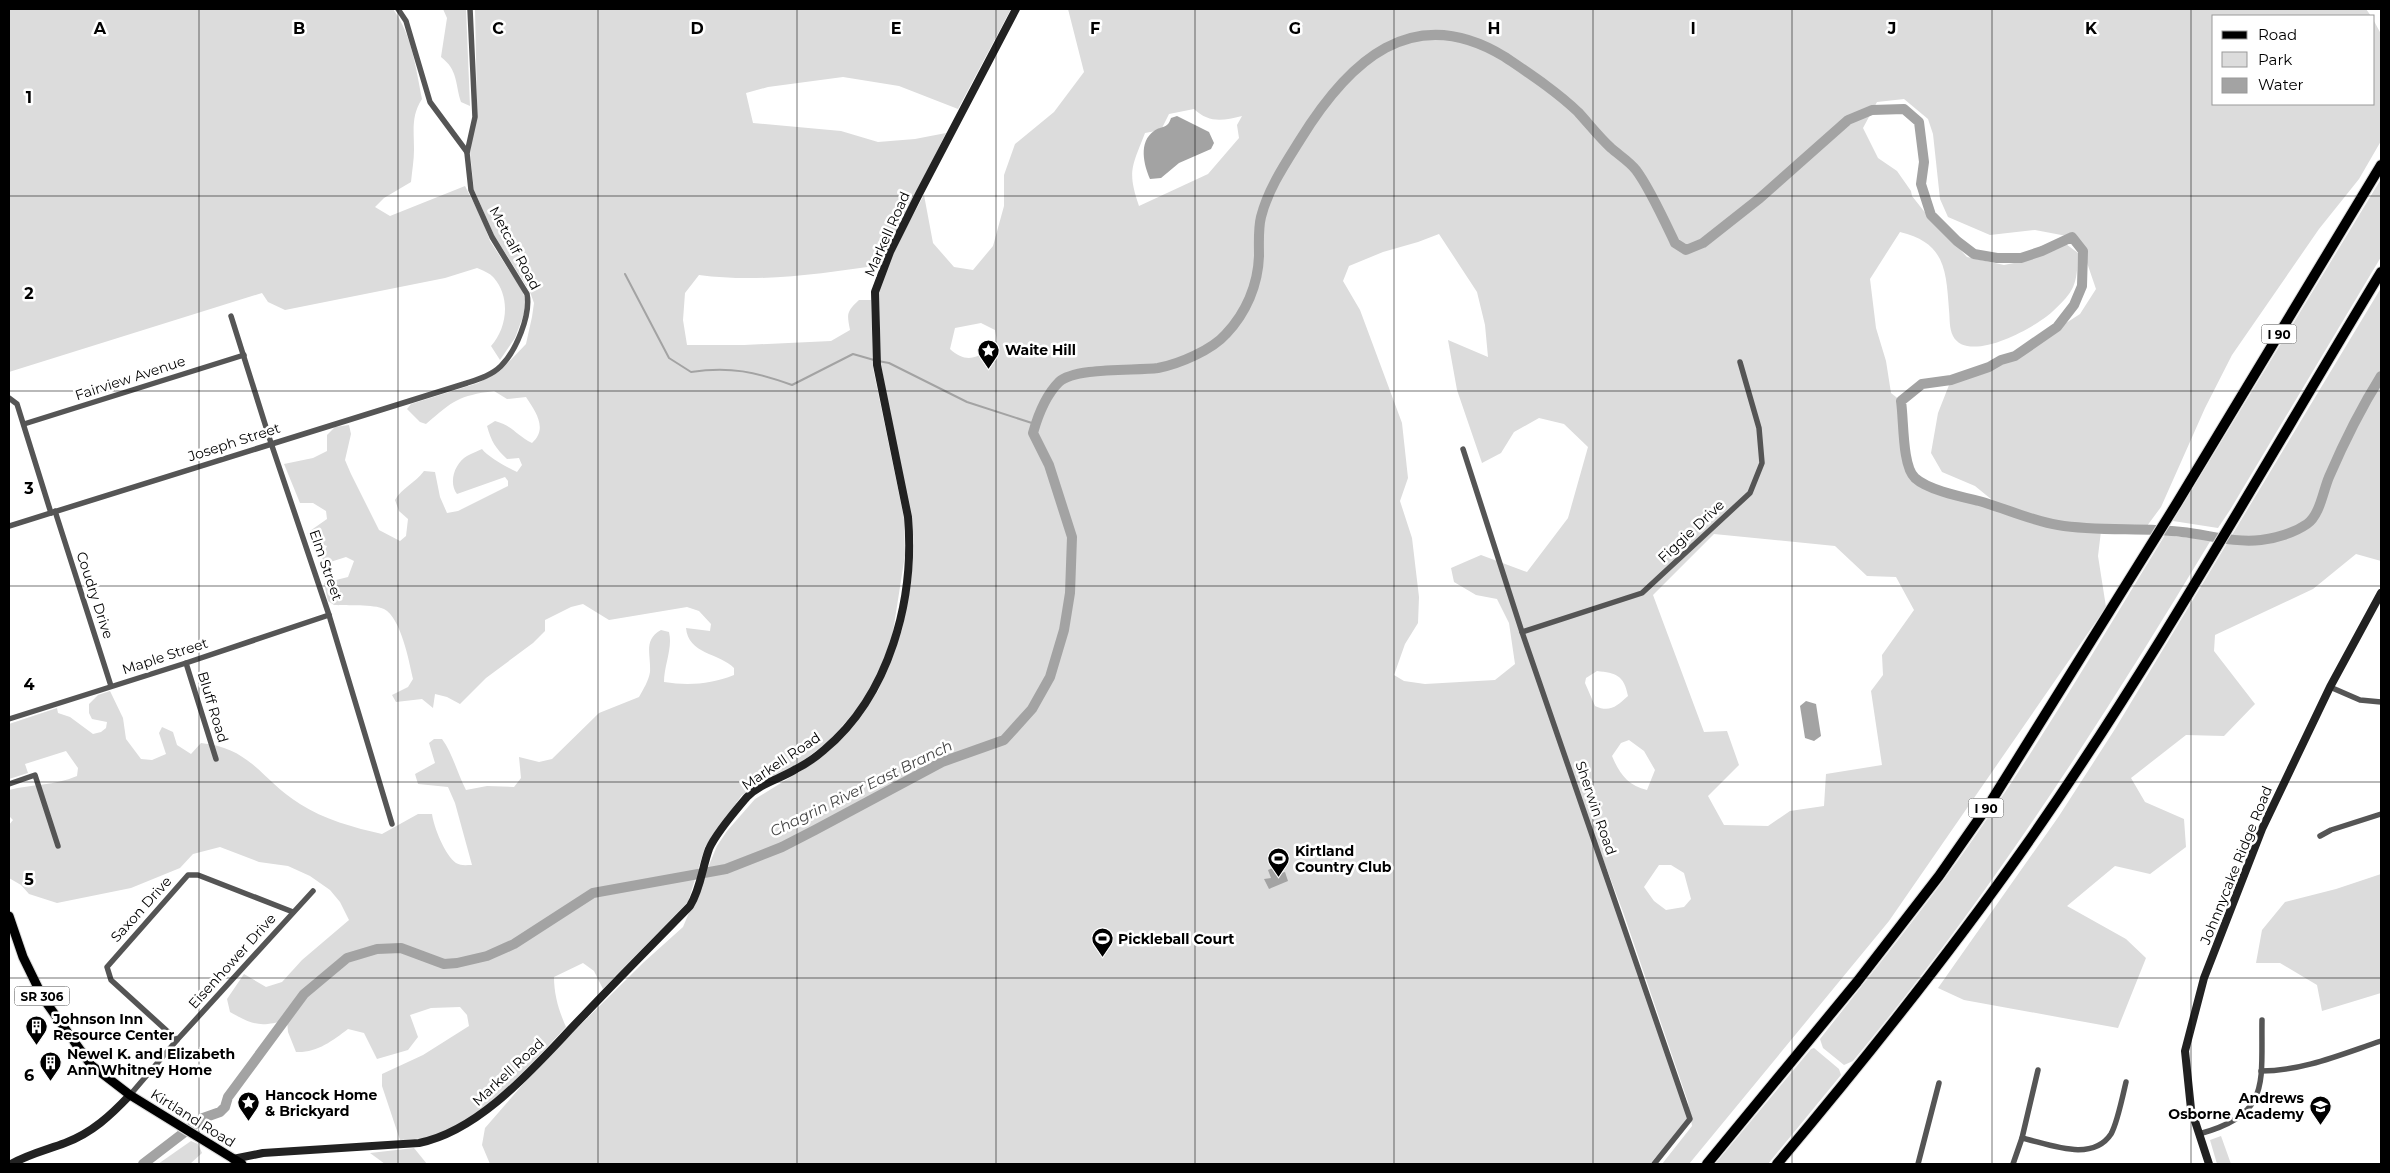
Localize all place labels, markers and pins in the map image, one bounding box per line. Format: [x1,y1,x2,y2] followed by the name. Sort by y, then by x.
[977,338,1001,369] place icon: Waite Hill
[1005,341,1076,359] place label: Waite Hill
[1295,842,1392,876] place label: Kirtland Country Club
[1267,847,1291,878] sports icon: Kirtland Country Club
[1090,927,1114,958] sports icon: Pickleball Court
[1118,930,1234,948] place label: Pickleball Court
[52,1010,174,1044] place label: Johnson Inn Resource Center
[25,1015,49,1046] building icon: Johnson Inn Resource Center
[66,1045,235,1079] place label: Newel K. and Elizabeth Ann Whitney Home
[39,1050,63,1081] building icon: Newel K. and Elizabeth Ann Whitney Home
[265,1086,378,1120] place label: Hancock Home & Brickyard
[2168,1089,2305,1123] place label: Andrews Osborne Academy
[237,1091,261,1122] place icon: Hancock Home & Brickyard
[2308,1094,2332,1125] school or university icon: Andrews Osborne Academy

